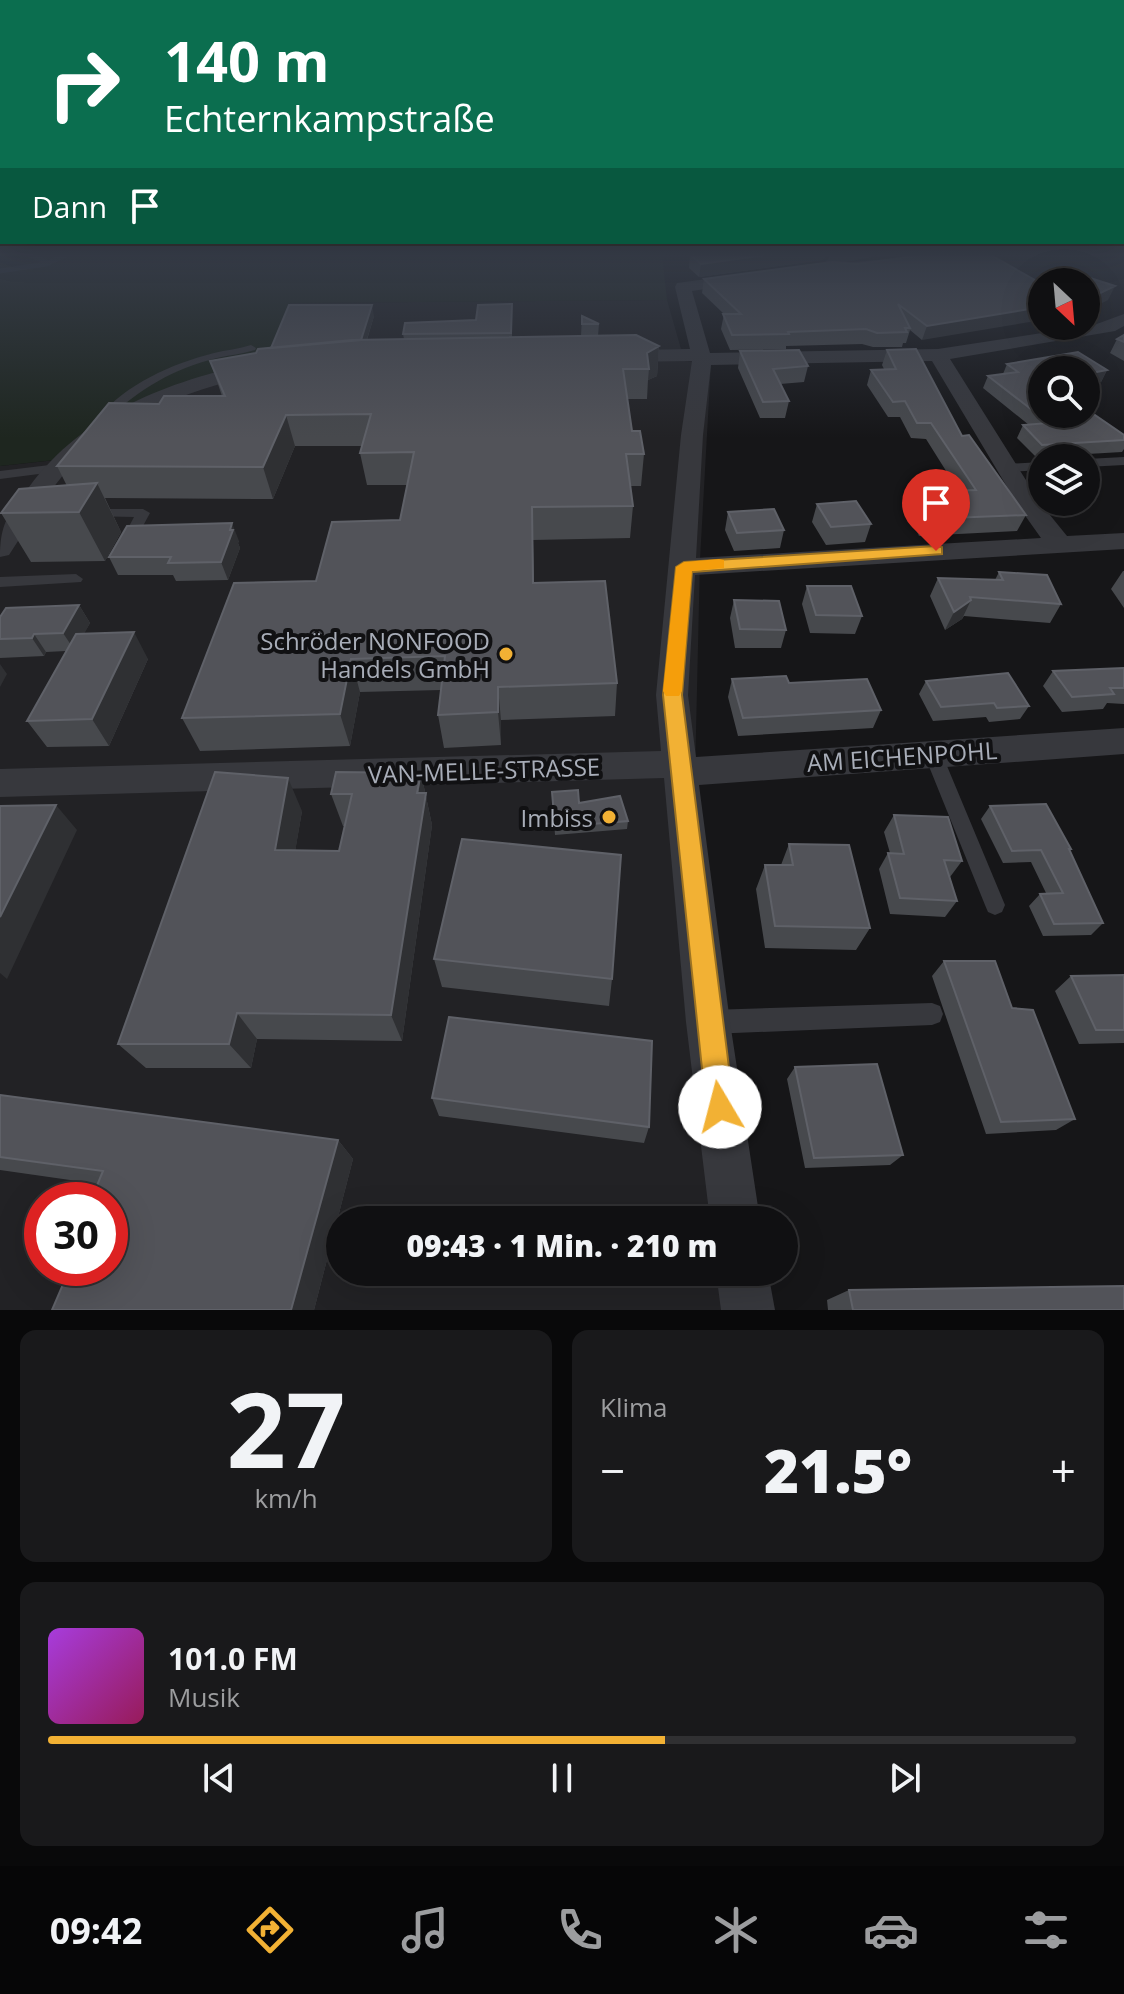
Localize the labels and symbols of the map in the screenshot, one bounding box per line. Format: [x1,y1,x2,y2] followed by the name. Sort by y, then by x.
[1028,268,1100,340] north arrow
[902,469,970,551] pin
[260,624,490,685] place label: Schröder NONFOOD Handels GmbH
[497,645,515,663] marker: Schröder NONFOOD Handels GmbH
[806,733,998,779] street label: AM EICHENPOHL
[367,749,601,791] street label: VAN-MELLE-STRASSE
[520,801,593,834] place label: Imbiss
[600,808,618,826] marker: Imbiss
[678,1065,762,1149] position arrow
[24,1182,128,1286] speed limit sign: 30

